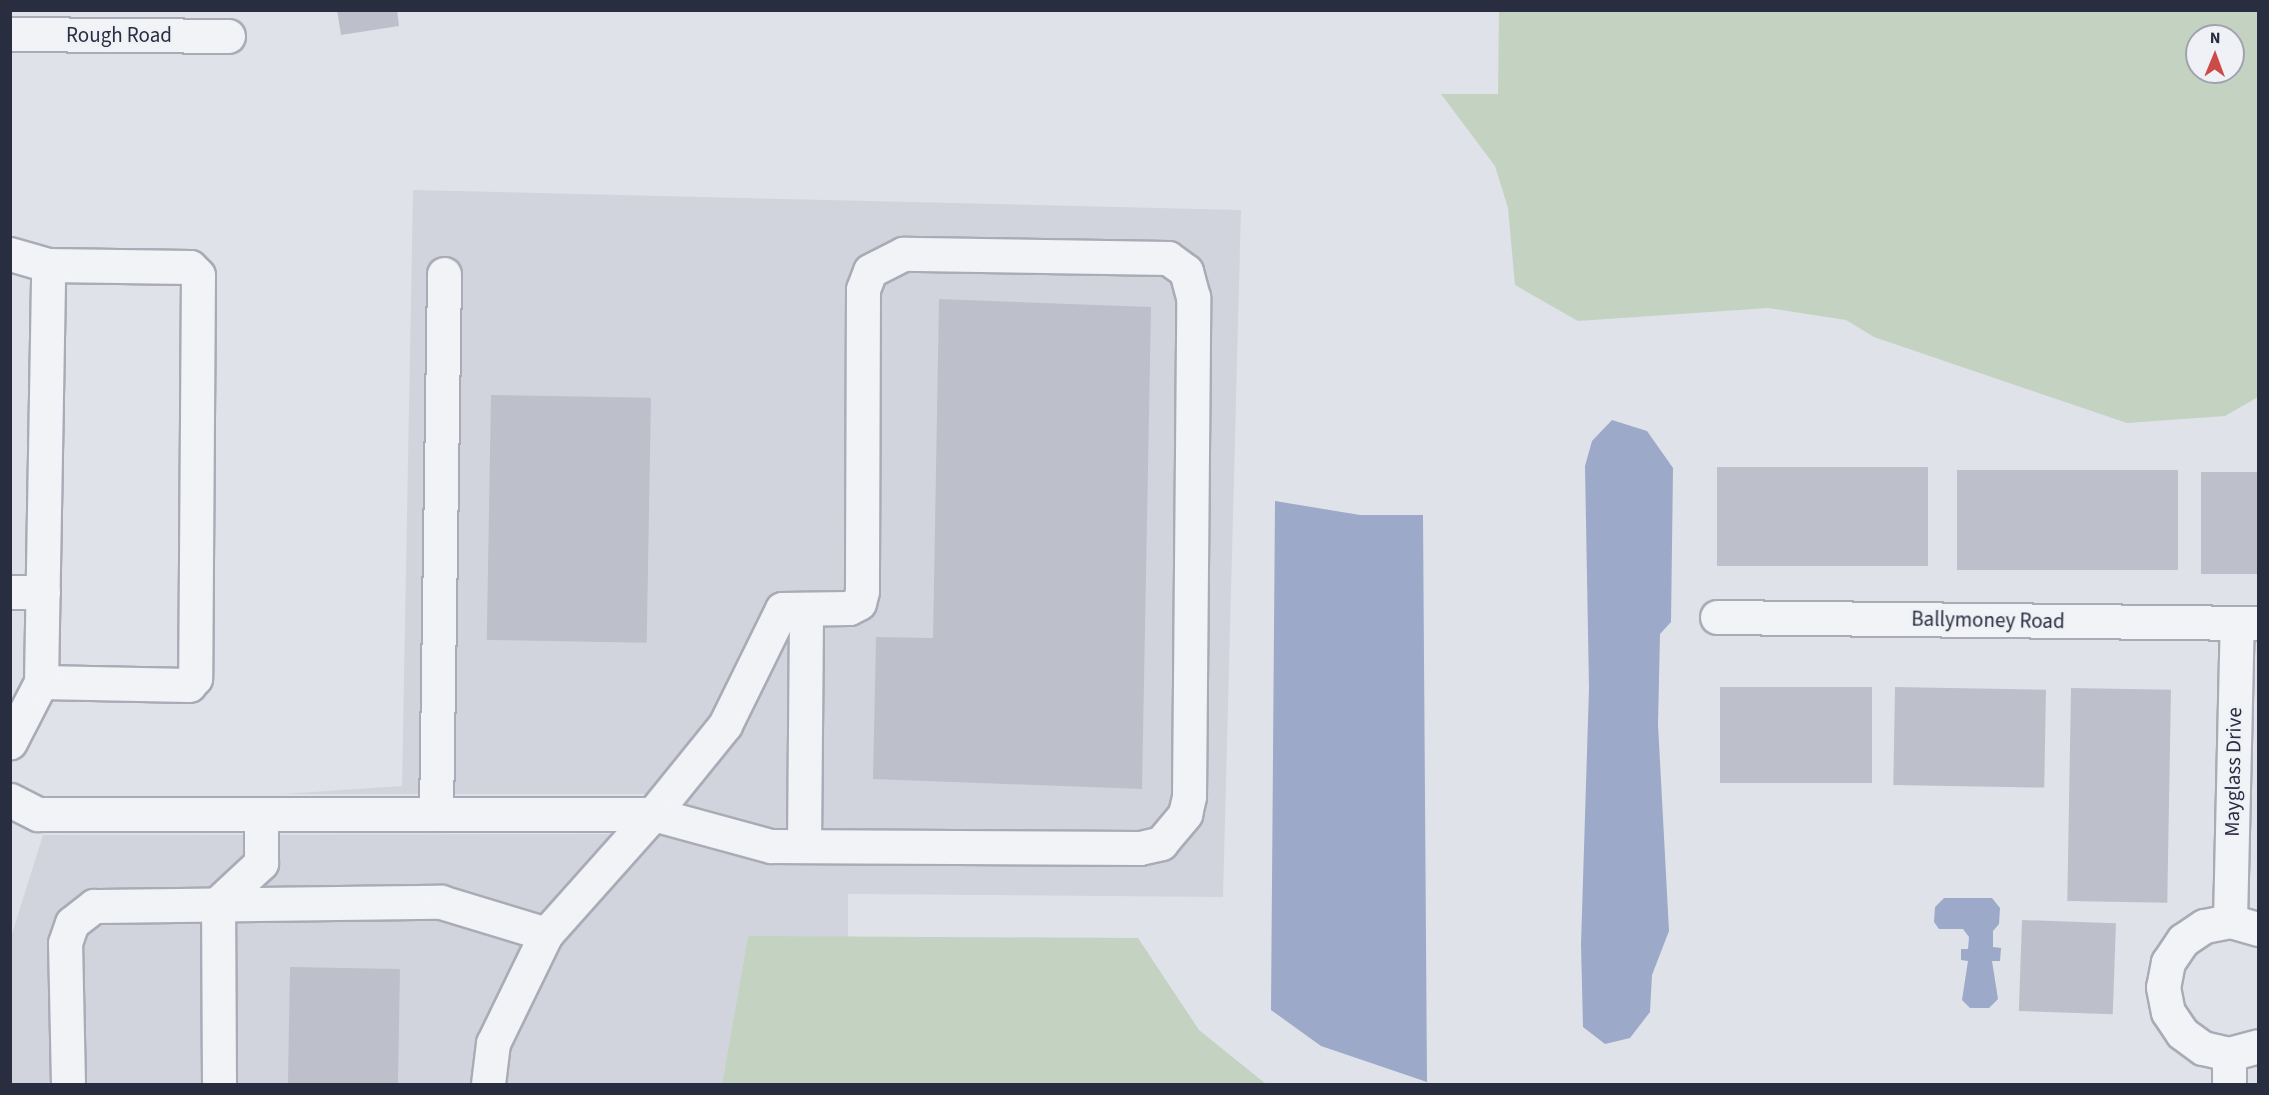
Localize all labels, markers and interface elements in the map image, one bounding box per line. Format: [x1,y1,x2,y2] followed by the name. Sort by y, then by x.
[66,22,172,48] street label: Rough Road
[2185,24,2245,84] north arrow
[2210,27,2221,49] text: N
[1911,606,2065,634] street label: Ballymoney Road
[2219,707,2247,837] street label: Mayglass Drive

